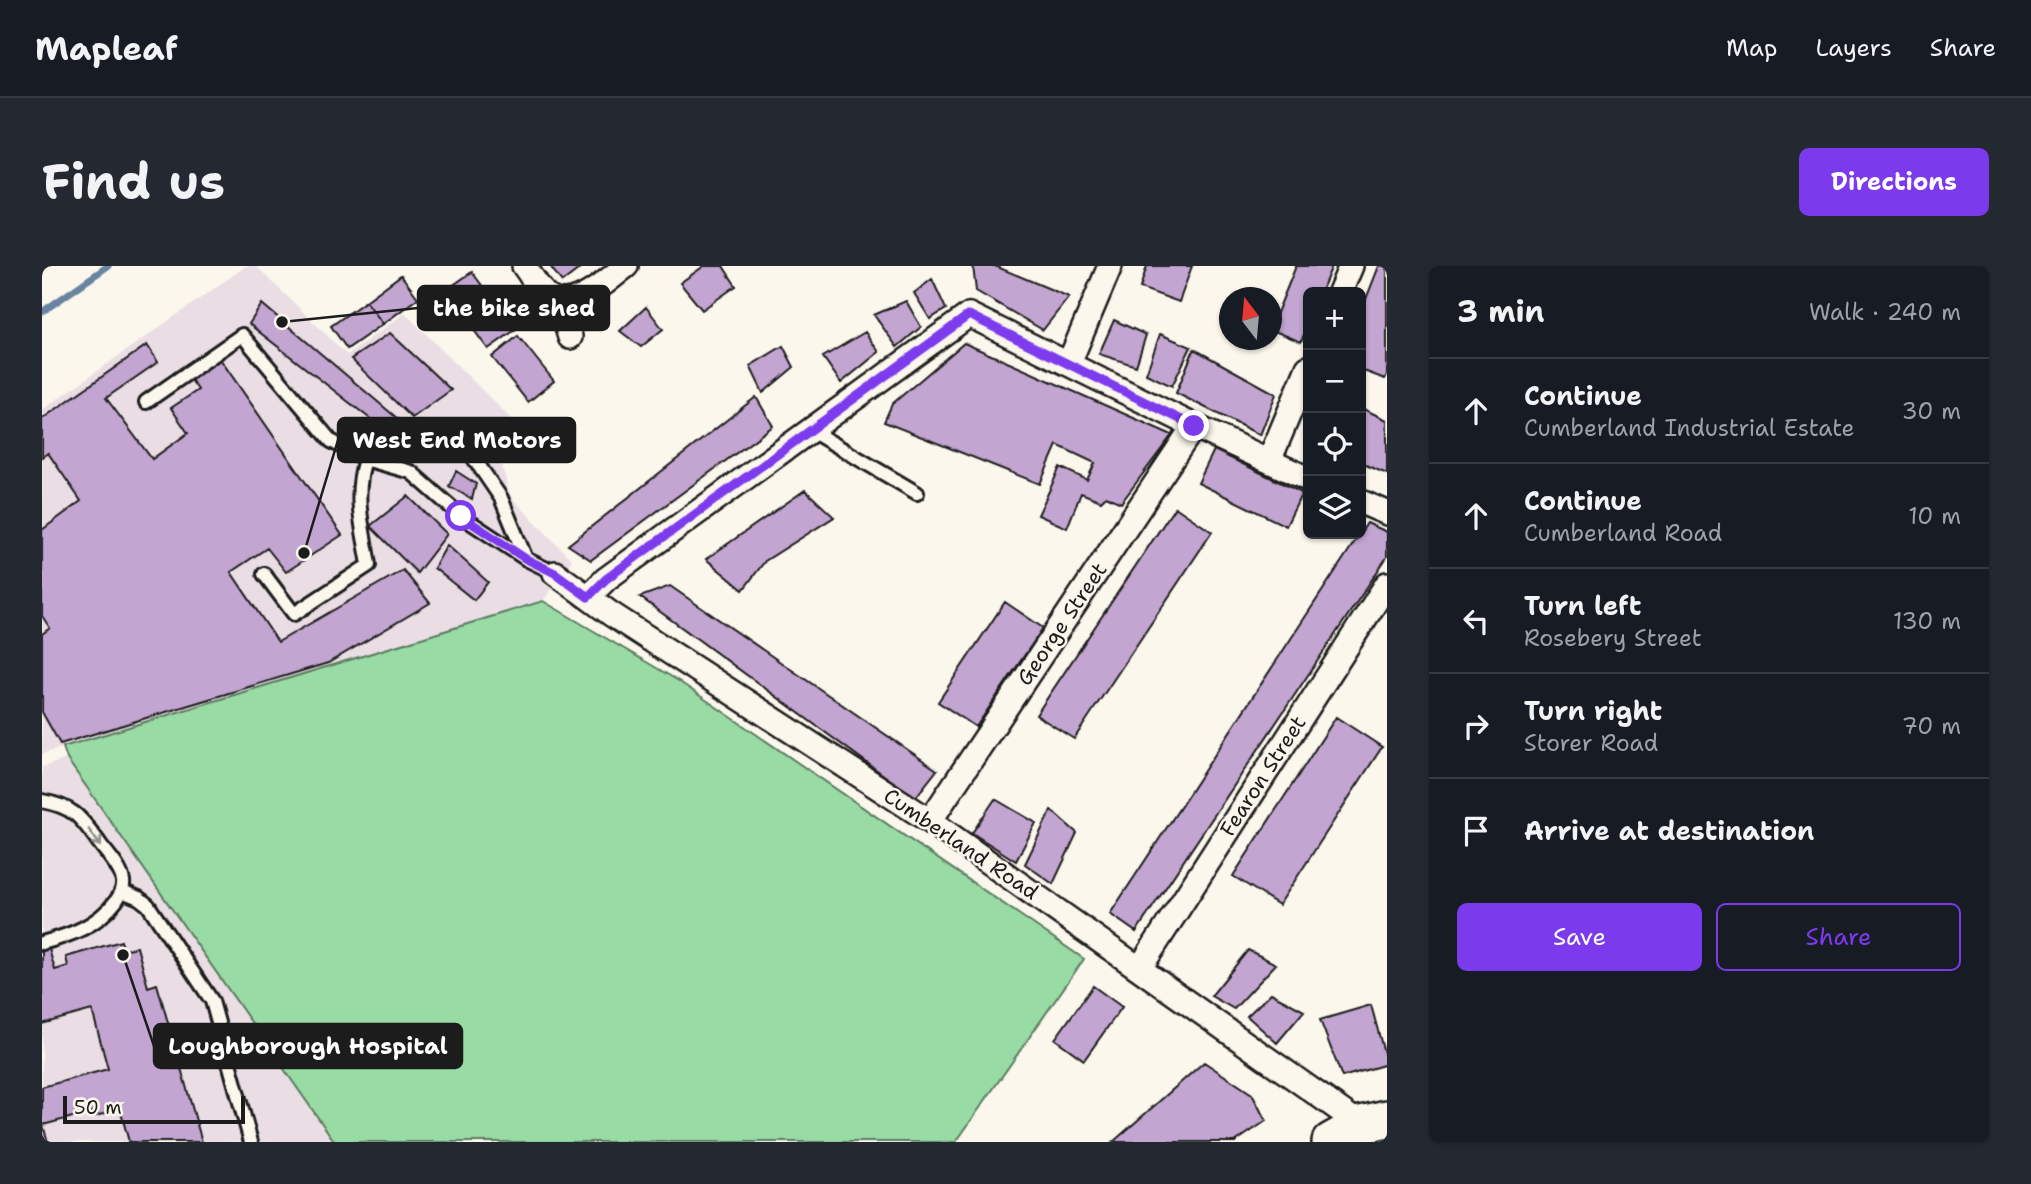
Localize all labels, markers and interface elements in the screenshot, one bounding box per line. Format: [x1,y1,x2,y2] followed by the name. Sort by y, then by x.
[35,26,178,71] text: Mapleaf
[1726,32,1777,64] text: Map
[1815,32,1892,64] text: Layers
[1930,32,1996,64] text: Share
[1799,148,1989,216] button: Directions
[42,149,225,215] text: Find us
[418,286,609,330] callout: the bike shed
[1219,287,1282,350] north arrow
[1303,287,1366,539] map controls
[1303,287,1366,350] button: +
[1457,291,1544,332] text: 3 min
[433,293,595,323] text: the bike shed
[1809,297,1961,327] text: Walk · 240 m
[1303,350,1366,413] button: −
[1524,378,1642,413] text: Continue
[1457,392,1495,430] icon: ahead
[1902,396,1961,426] text: 30 m
[1178,410,1209,441] route end
[1303,413,1366,476] button: locate
[1524,413,1855,443] text: Cumberland Industrial Estate
[338,418,575,462] callout: West End Motors
[352,425,562,455] text: West End Motors
[1303,476,1366,539] button: layers
[1524,483,1642,518] text: Continue
[1457,497,1495,535] icon: ahead
[445,500,476,531] route start
[1908,501,1961,531] text: 10 m
[1524,518,1722,548] text: Cumberland Road
[1011,557,1113,691] street label: George Street
[1524,588,1641,623] text: Turn left
[1457,602,1495,640] icon: left
[1893,606,1961,636] text: 130 m
[1524,623,1702,653] text: Rosebery Street
[1524,693,1662,728] text: Turn right
[1457,707,1495,745] icon: right
[1214,710,1312,842] street label: Fearon Street
[1902,711,1961,741] text: 70 m
[1524,728,1658,758] text: Storer Road
[878,782,1044,906] street label: Cumberland Road
[1457,812,1495,850] icon: arrive
[1524,813,1814,848] text: Arrive at destination
[88,828,103,847] one-way arrow
[1457,903,1702,971] button: Save
[1716,903,1961,971] button: Share
[154,1024,462,1068] callout: Loughborough Hospital
[168,1031,448,1061] text: Loughborough Hospital
[63,1093,245,1125] scale bar
[74,1095,122,1120] text: 50 m

